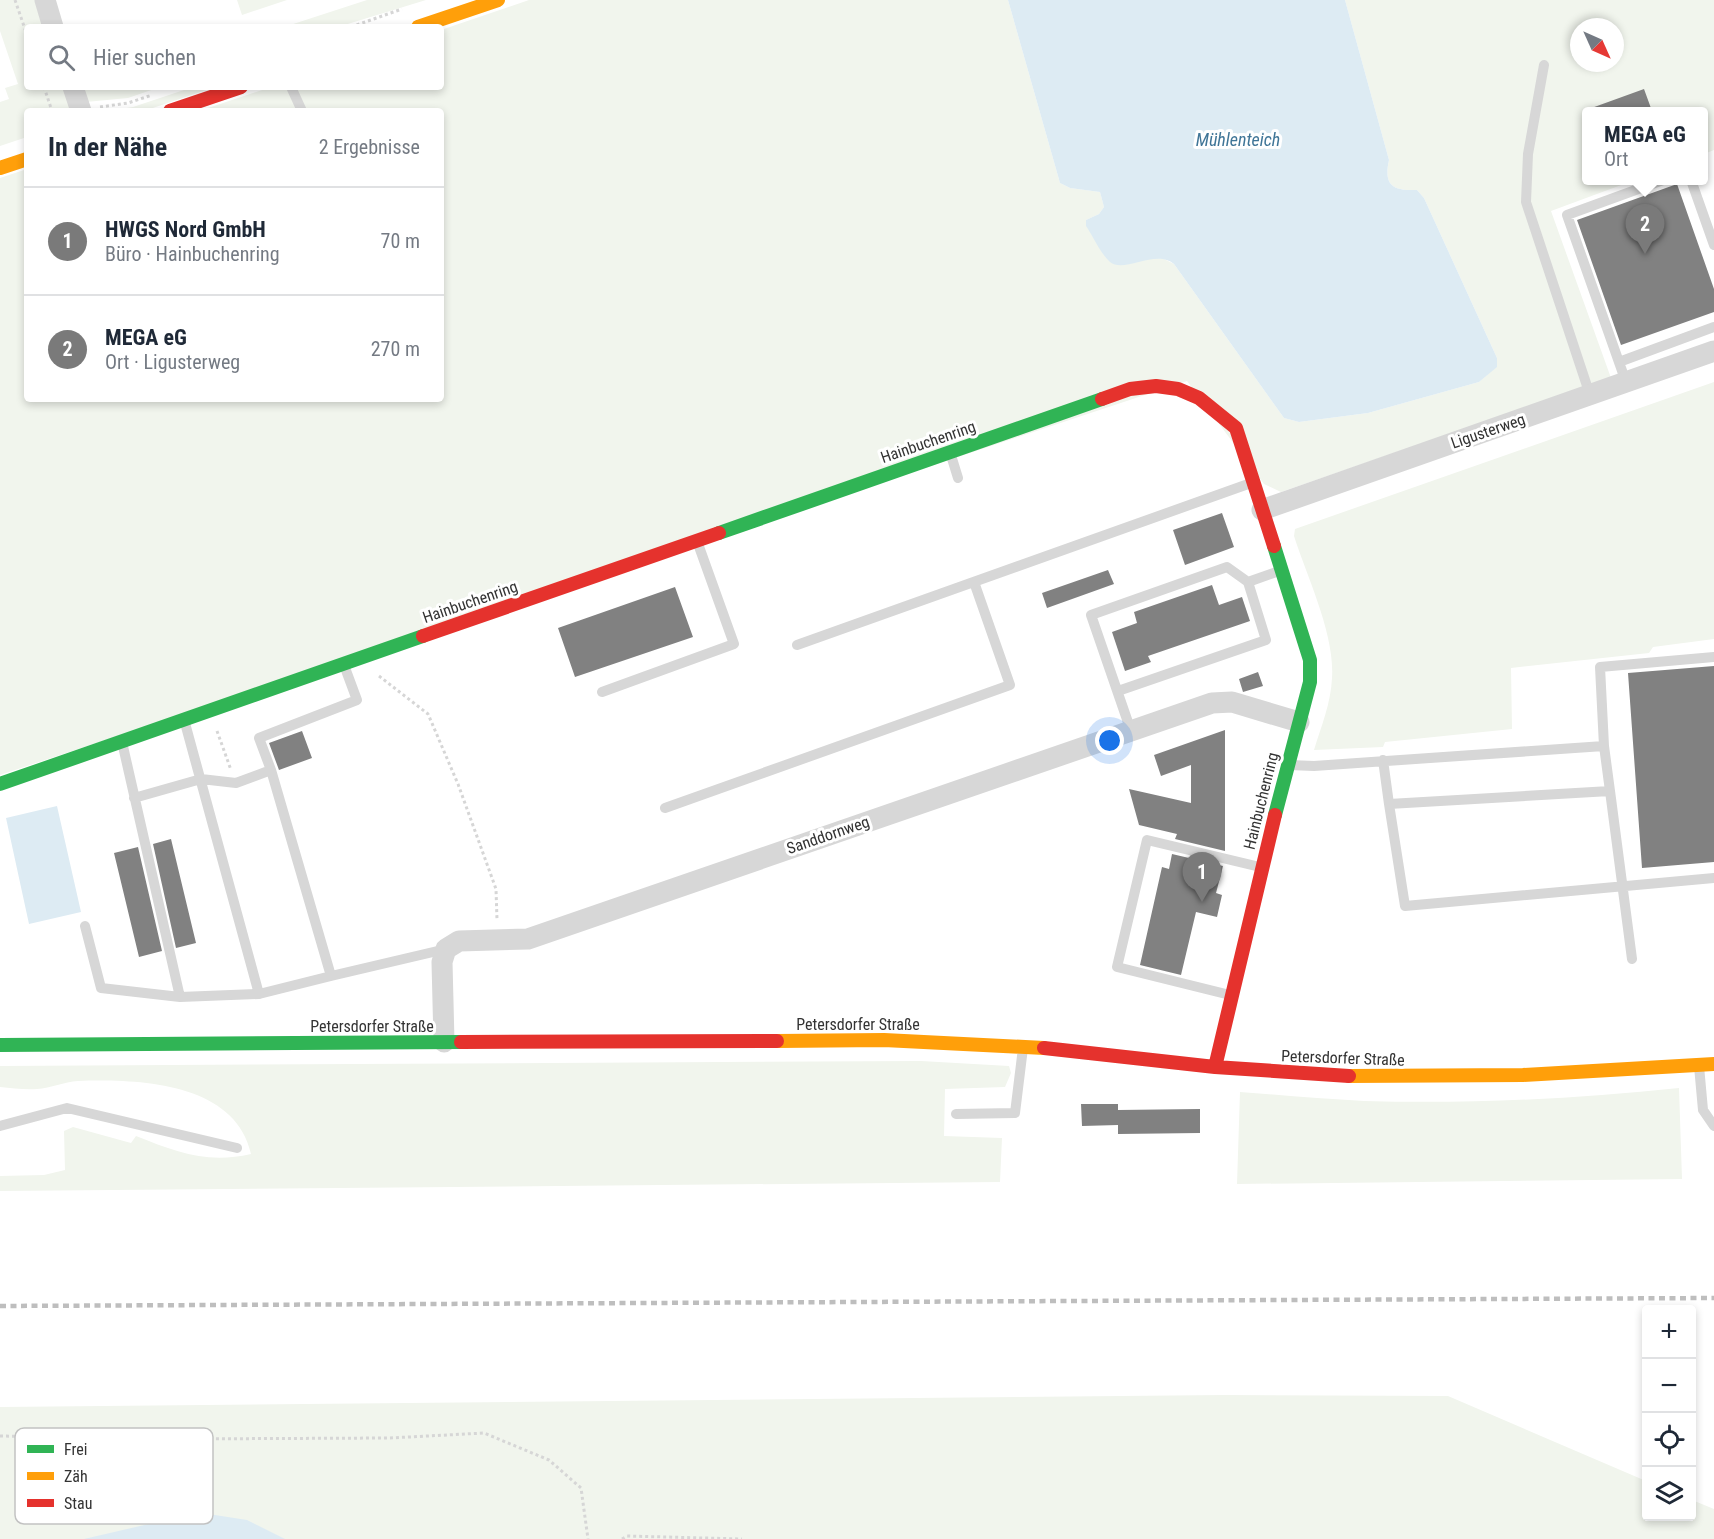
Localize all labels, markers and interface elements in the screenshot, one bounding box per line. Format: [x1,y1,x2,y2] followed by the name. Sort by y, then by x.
[1570,18,1624,72] north arrow
[24,24,444,90] search box
[45,41,78,74] icon: search
[93,45,196,70] text: Hier suchen
[1582,107,1708,185] popup
[1604,122,1686,147] text: MEGA eG
[1196,129,1280,150] water label: Mühlenteich
[48,132,167,162] text: In der Nähe
[319,135,420,159] text: 2 Ergebnisse
[1604,147,1629,171] text: Ort
[1626,204,1664,254] pin: 2
[105,217,266,242] text: HWGS Nord GmbH
[62,229,73,253] text: 1
[381,229,420,253] text: 70 m
[105,242,280,266] text: Büro · Hainbuchenring
[105,325,187,350] text: MEGA eG
[62,337,73,361] text: 2
[371,337,420,361] text: 270 m
[105,350,240,374] text: Ort · Ligusterweg
[1448,409,1528,453] street label: Ligusterweg
[878,417,978,467] street label: Hainbuchenring
[420,577,520,627] street label: Hainbuchenring
[1095,726,1124,755] your location
[1240,751,1282,851] street label: Hainbuchenring
[784,812,872,858] street label: Sanddornweg
[1182,852,1222,902] pin: 1
[796,1015,920,1034] street label: Petersdorfer Straße
[310,1017,434,1036] street label: Petersdorfer Straße
[1281,1046,1405,1070] street label: Petersdorfer Straße
[1642,1305,1696,1521] map controls
[1642,1305,1696,1359] button: +
[1642,1359,1696,1413] button: −
[1642,1413,1696,1467] button: locate
[15,1428,213,1524] legend
[64,1440,87,1459] text: Frei
[64,1467,88,1486] text: Zäh
[1642,1467,1696,1521] button: layers
[64,1494,92,1513] text: Stau

